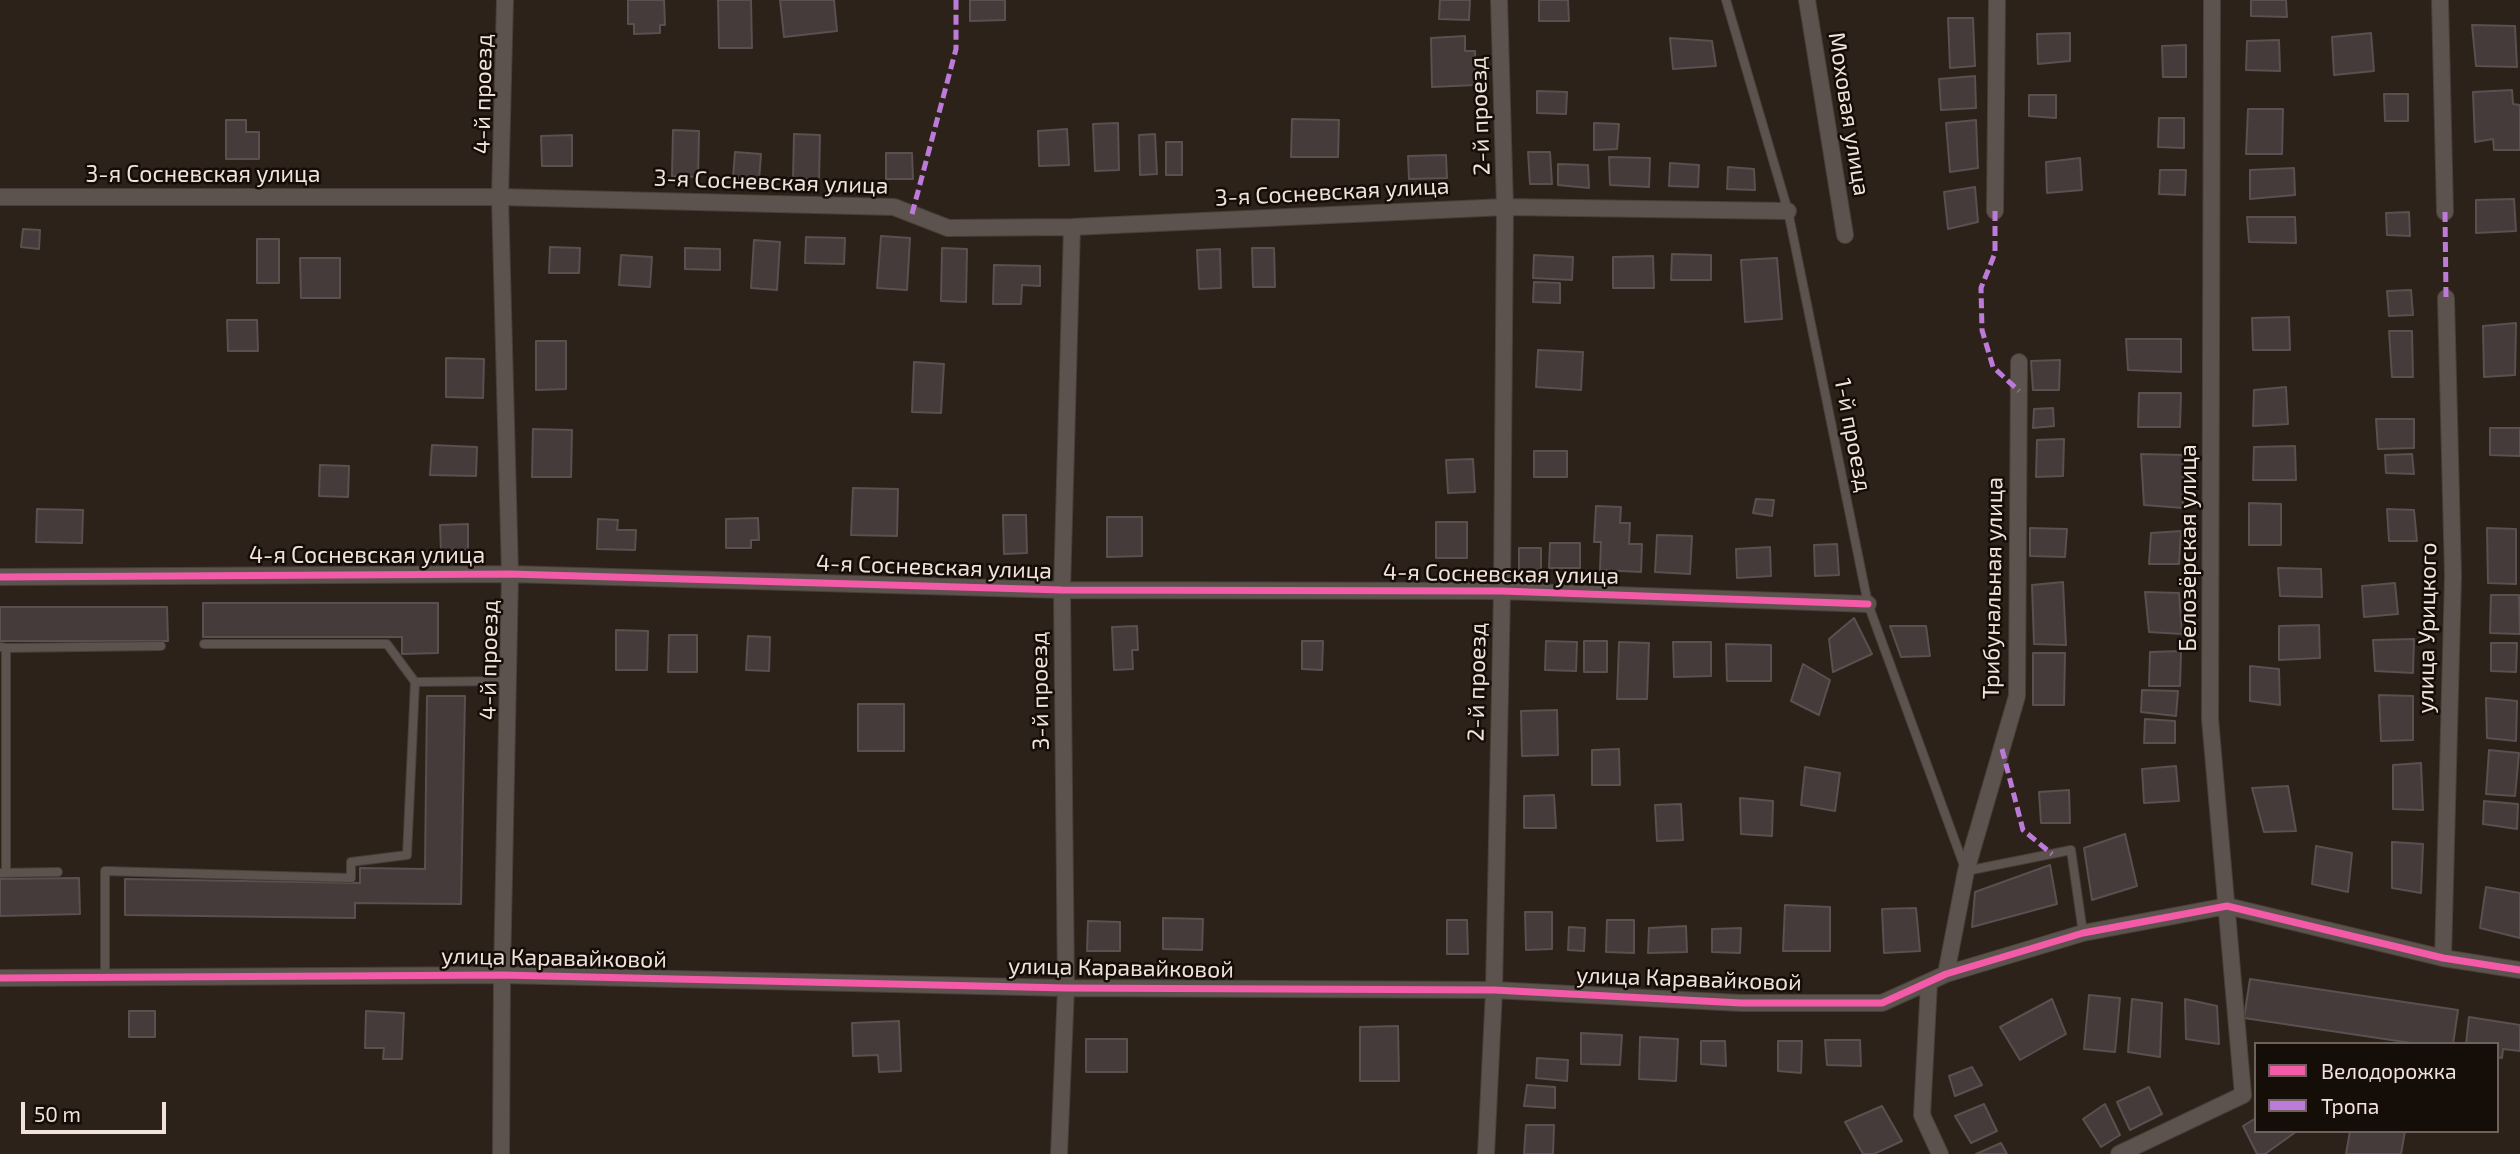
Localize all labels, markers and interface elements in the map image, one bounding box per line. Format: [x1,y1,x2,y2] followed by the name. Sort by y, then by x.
[1822,30,1876,198] street label: Моховая улица
[468,34,498,154] street label: 4-й проезд
[1464,56,1496,176] street label: 2-й проезд
[86,160,320,188] street label: 3-я Сосневская улица
[653,164,889,200] street label: 3-я Сосневская улица
[1214,172,1450,212] street label: 3-я Сосневская улица
[1828,376,1878,494] street label: 1-й проезд
[2174,444,2202,652] street label: Белозёрская улица
[1977,477,2009,699] street label: Трибунальная улица
[249,541,485,569] street label: 4-я Сосневская улица
[2412,542,2442,714] street label: улица Урицкого
[815,549,1053,585] street label: 4-я Сосневская улица
[1383,558,1619,590] street label: 4-я Сосневская улица
[474,600,504,720] street label: 4-й проезд
[1462,622,1492,742] street label: 2-й проезд
[1025,631,1055,751] street label: 3-й проезд
[441,942,667,974] street label: улица Каравайковой
[1008,952,1234,984] street label: улица Каравайковой
[1576,961,1802,997] street label: улица Каравайковой
[2254,1042,2499,1133] legend
[2321,1058,2457,1083] text: Велодорожка
[24,1088,170,1132] scale bar
[2321,1093,2379,1118] text: Тропа
[34,1101,81,1126] text: 50 m

